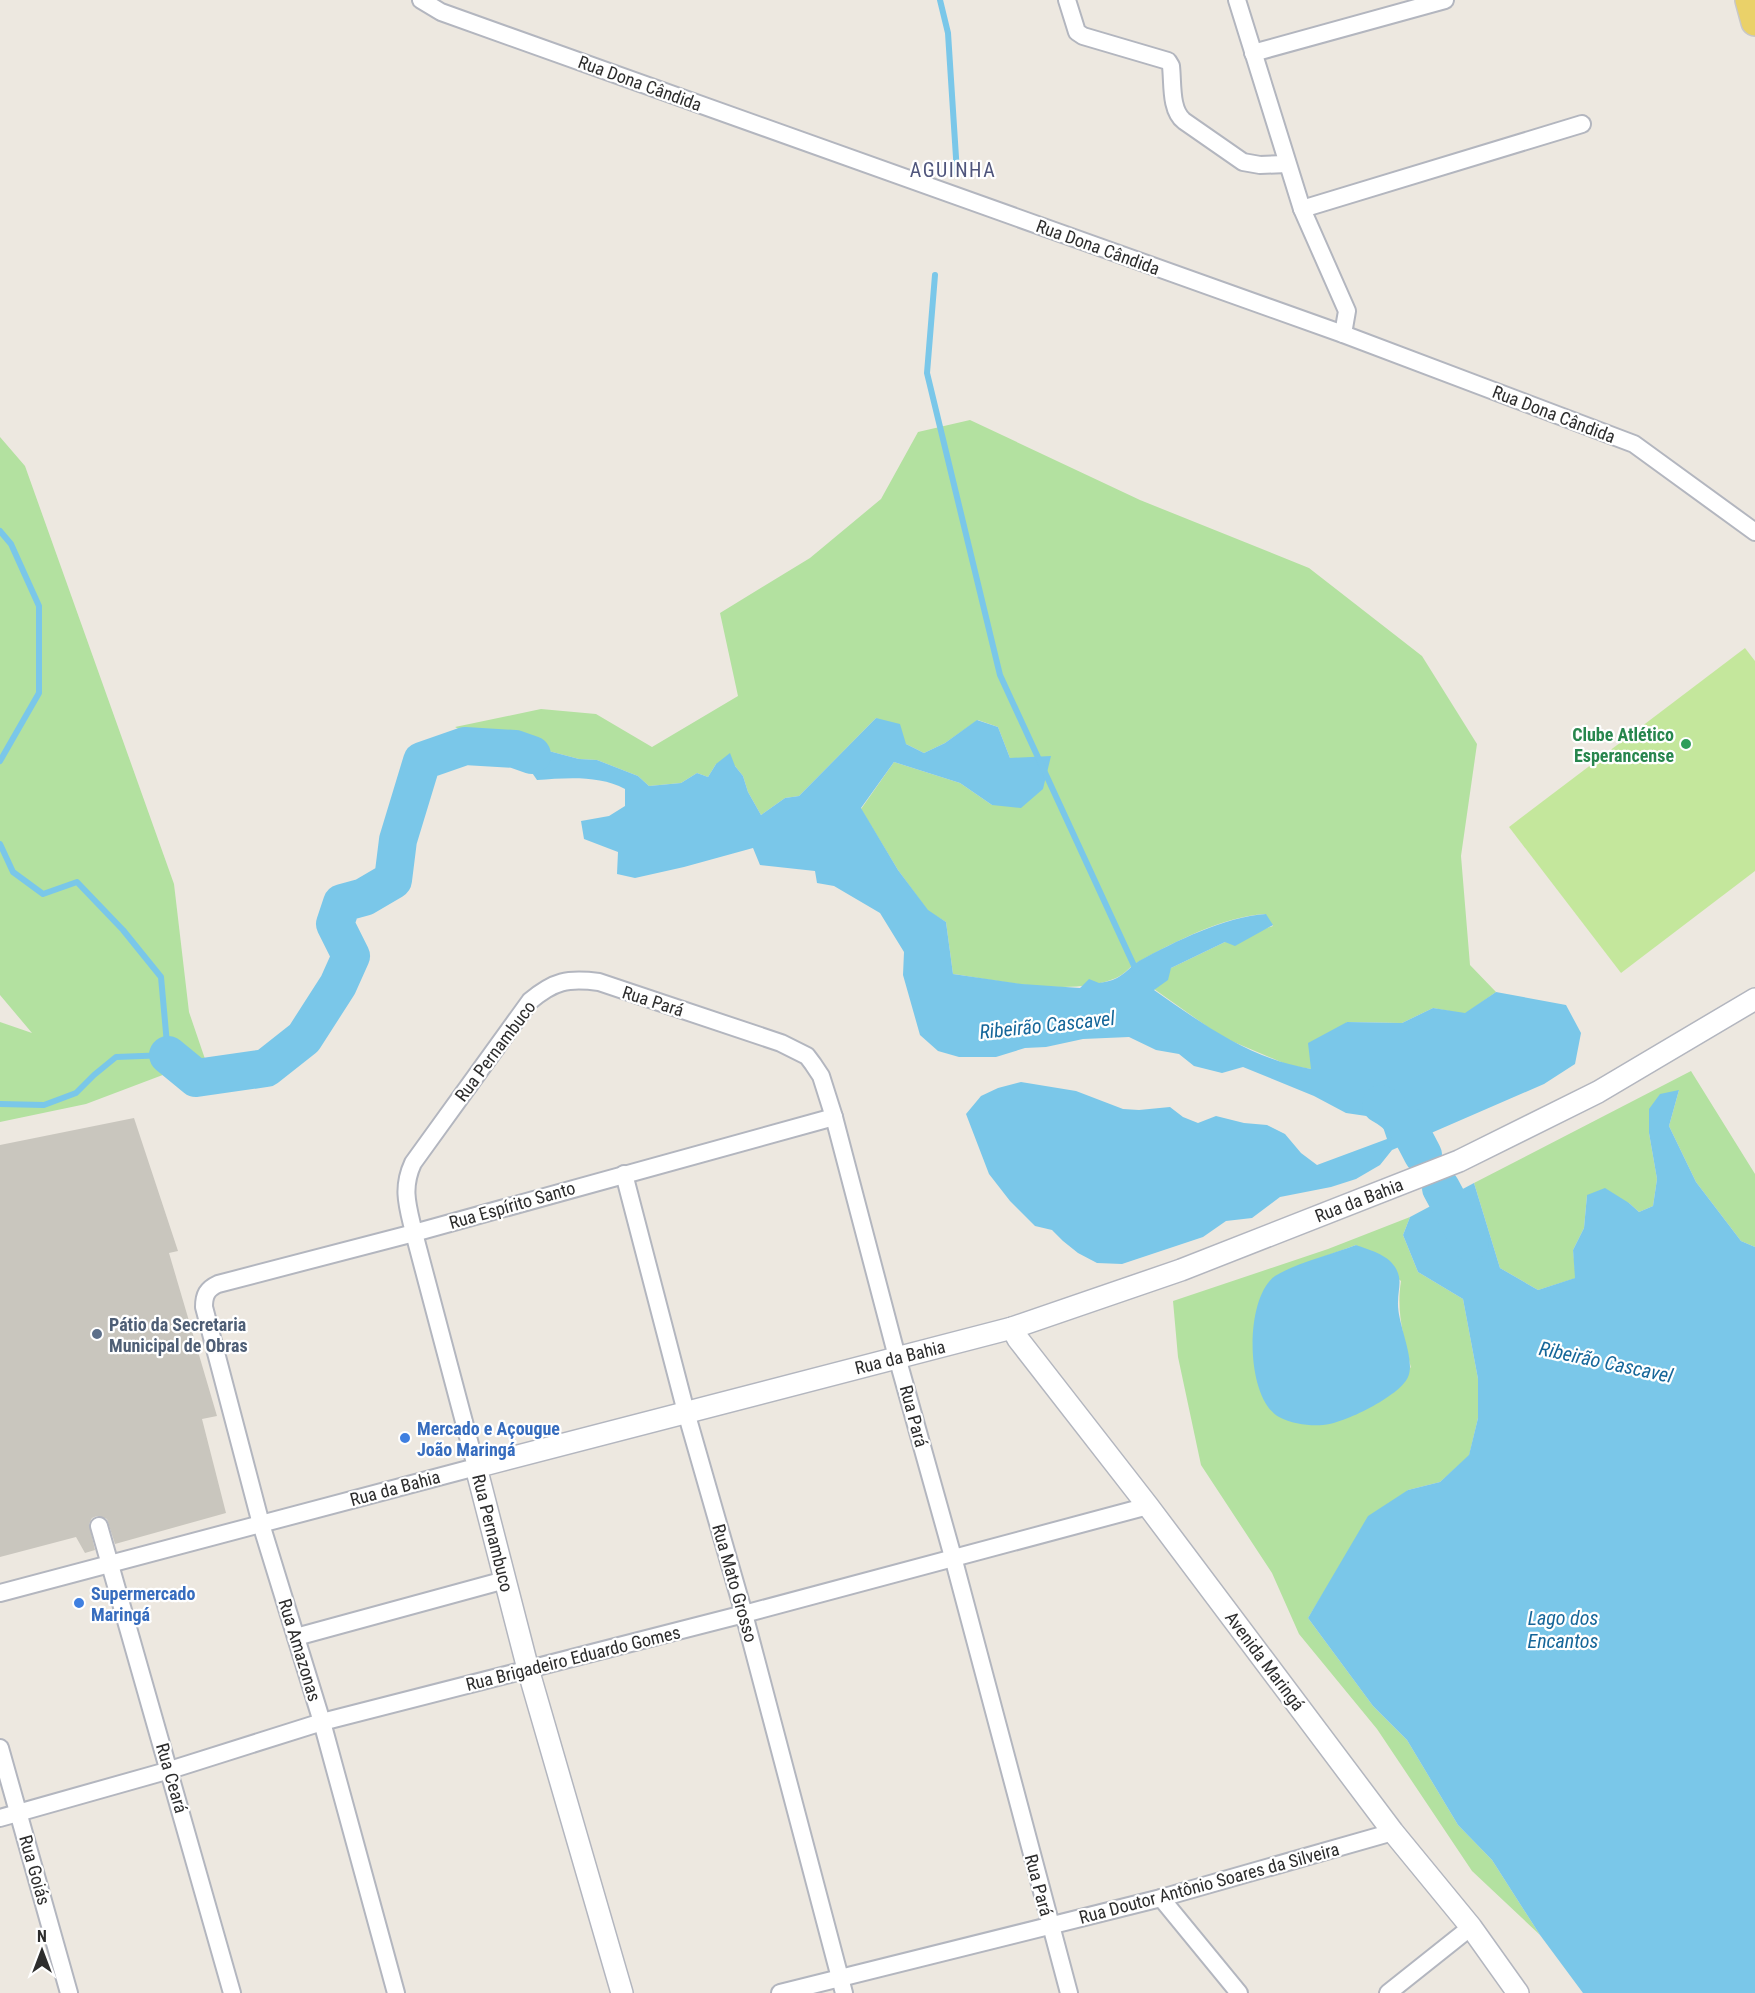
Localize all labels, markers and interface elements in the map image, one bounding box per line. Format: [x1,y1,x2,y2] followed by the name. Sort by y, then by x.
[575,51,705,115] street label: Rua Dona Cândida
[910,158,996,182] district label: AGUINHA
[1033,215,1163,279] street label: Rua Dona Cândida
[1490,381,1618,447] street label: Rua Dona Cândida
[1572,724,1674,766] place label: Clube Atlético Esperancense
[1679,737,1693,751] marker: Clube Atlético Esperancense
[620,981,686,1021] street label: Rua Pará
[450,997,540,1105] street label: Rua Pernambuco
[978,1006,1116,1044] water label: Ribeirão Cascavel
[1312,1174,1406,1226] street label: Rua da Bahia
[447,1177,577,1233] street label: Rua Espírito Santo
[109,1314,248,1356] place label: Pátio da Secretaria Municipal de Obras
[90,1327,104,1341] marker: Pátio da Secretaria Municipal de Obras
[853,1336,947,1378] street label: Rua da Bahia
[1537,1336,1676,1388] water label: Ribeirão Cascavel
[896,1383,932,1449] street label: Rua Pará
[417,1418,560,1460] place label: Mercado e Açougue João Maringá
[398,1431,412,1445] marker: Mercado e Açougue João Maringá
[348,1466,442,1510] street label: Rua da Bahia
[468,1472,518,1594] street label: Rua Pernambuco
[708,1521,762,1645] street label: Rua Mato Grosso
[91,1583,195,1625] place label: Supermercado Maringá
[72,1596,86,1610] marker: Supermercado Maringá
[274,1596,326,1704] street label: Rua Amazonas
[1528,1606,1599,1653] water label: Lago dos Encantos
[1221,1607,1309,1715] street label: Avenida Maringá
[464,1621,682,1695] street label: Rua Brigadeiro Eduardo Gomes
[152,1740,192,1816] street label: Rua Ceará
[15,1833,55,1907] street label: Rua Goiás
[1077,1838,1341,1928] street label: Rua Doutor Antônio Soares da Silveira
[1021,1852,1057,1918] street label: Rua Pará
[12,1921,72,1981] north arrow
[37,1927,47,1946] text: N

